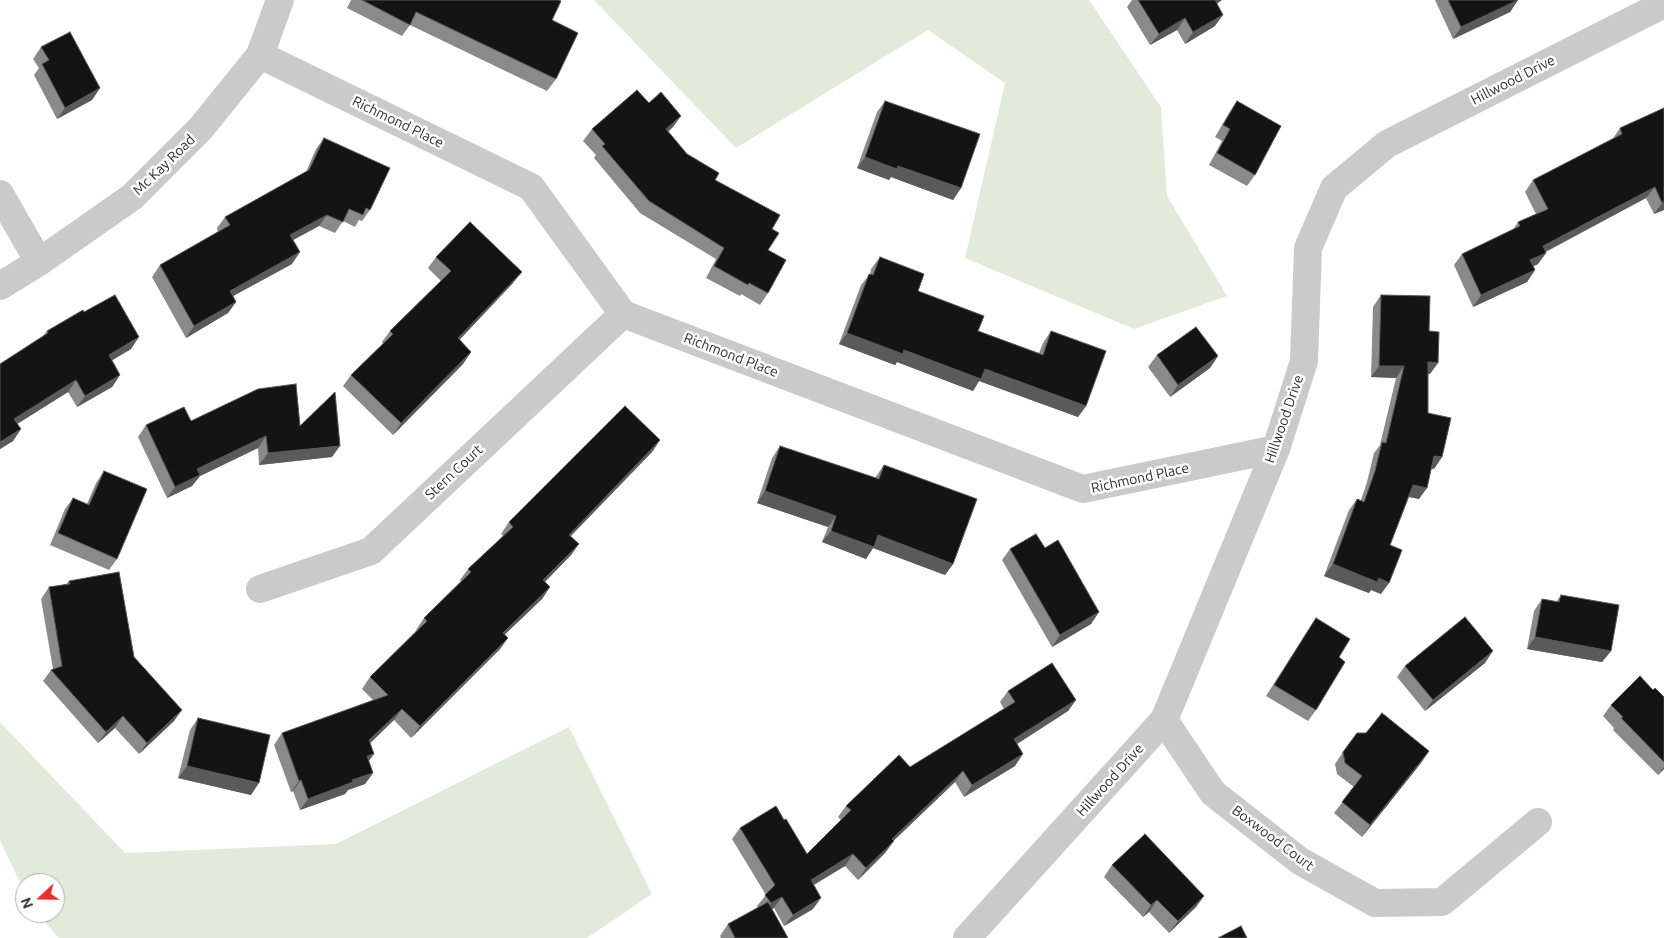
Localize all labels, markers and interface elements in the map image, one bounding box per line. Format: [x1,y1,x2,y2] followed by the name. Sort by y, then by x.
[1468,52,1558,108] street label: Hillwood Drive
[349,93,447,151] street label: Richmond Place
[129,131,199,199] street label: Mc Kay Road
[681,329,781,381] street label: Richmond Place
[1261,373,1307,465] street label: Hillwood Drive
[422,441,486,503] street label: Stern Court
[1089,459,1191,497] street label: Richmond Place
[1073,740,1147,820] street label: Hillwood Drive
[1229,802,1317,874] street label: Boxwood Court
[15,873,65,923] north arrow
[18,895,36,911] text: N

